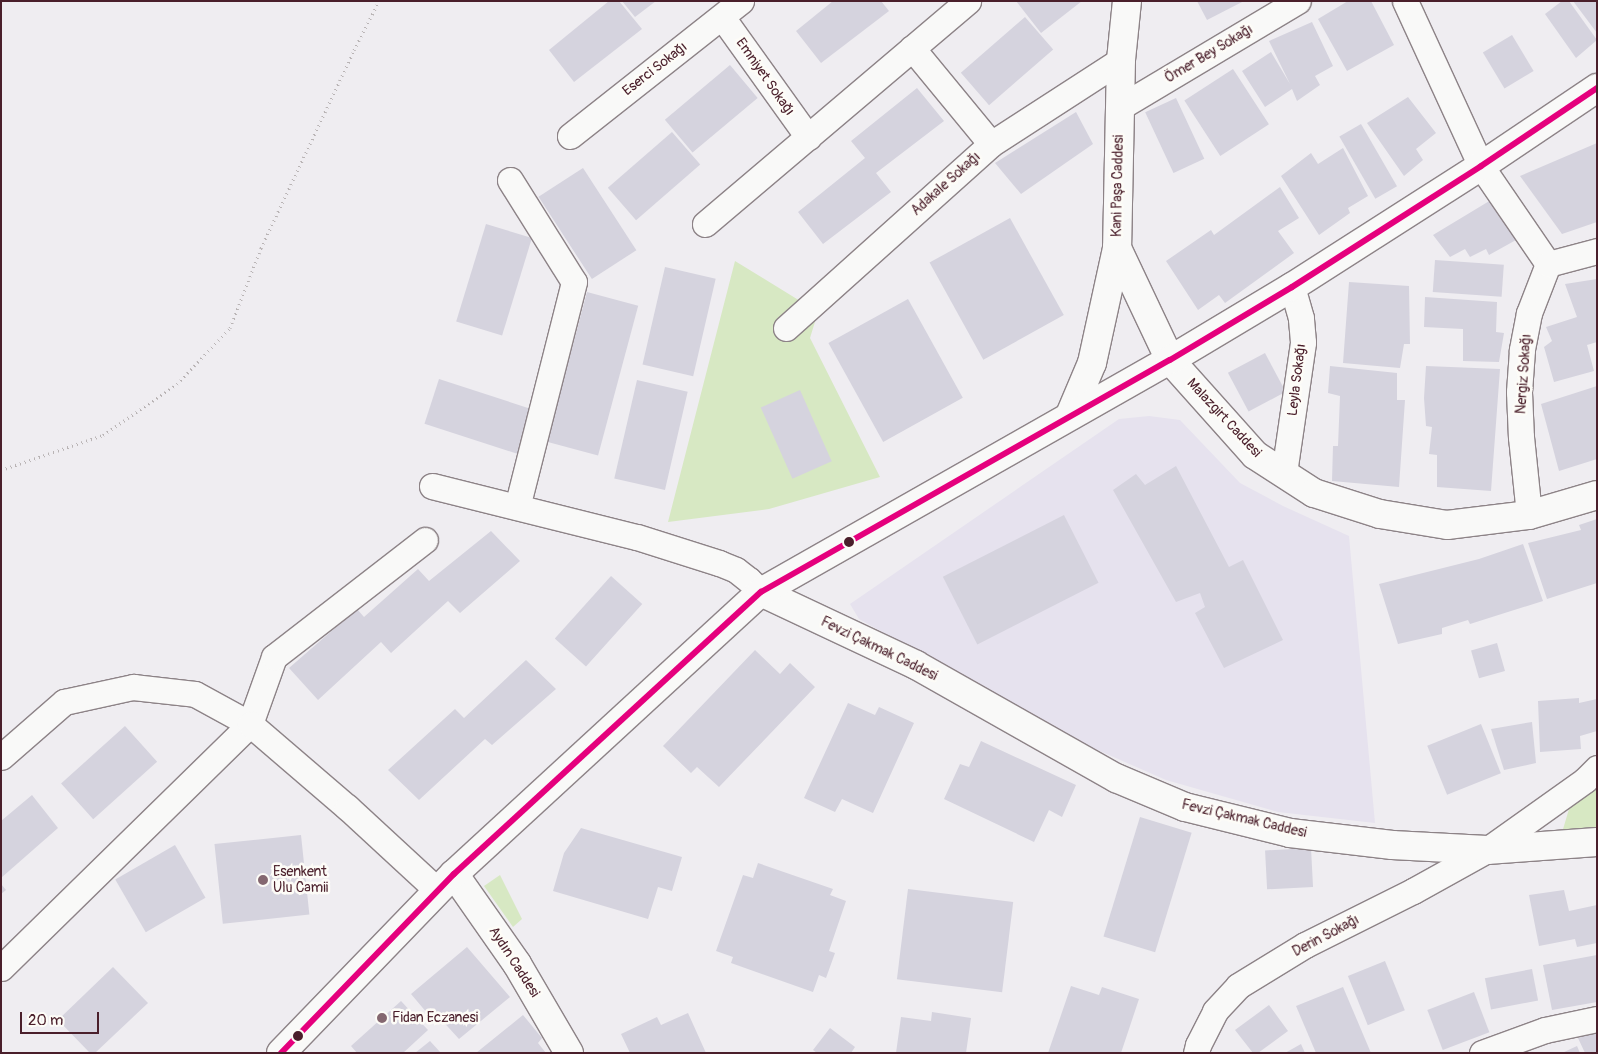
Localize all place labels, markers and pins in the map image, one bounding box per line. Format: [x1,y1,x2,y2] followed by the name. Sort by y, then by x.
[844,537,854,547] unlabelled marker
[273,864,328,896] place label: Esenkent Ulu Camii
[257,874,269,886] marker: Esenkent Ulu Camii
[392,1010,478,1026] place label: Fidan Eczanesi
[376,1012,388,1024] marker: Fidan Eczanesi
[293,1031,303,1041] unlabelled marker

